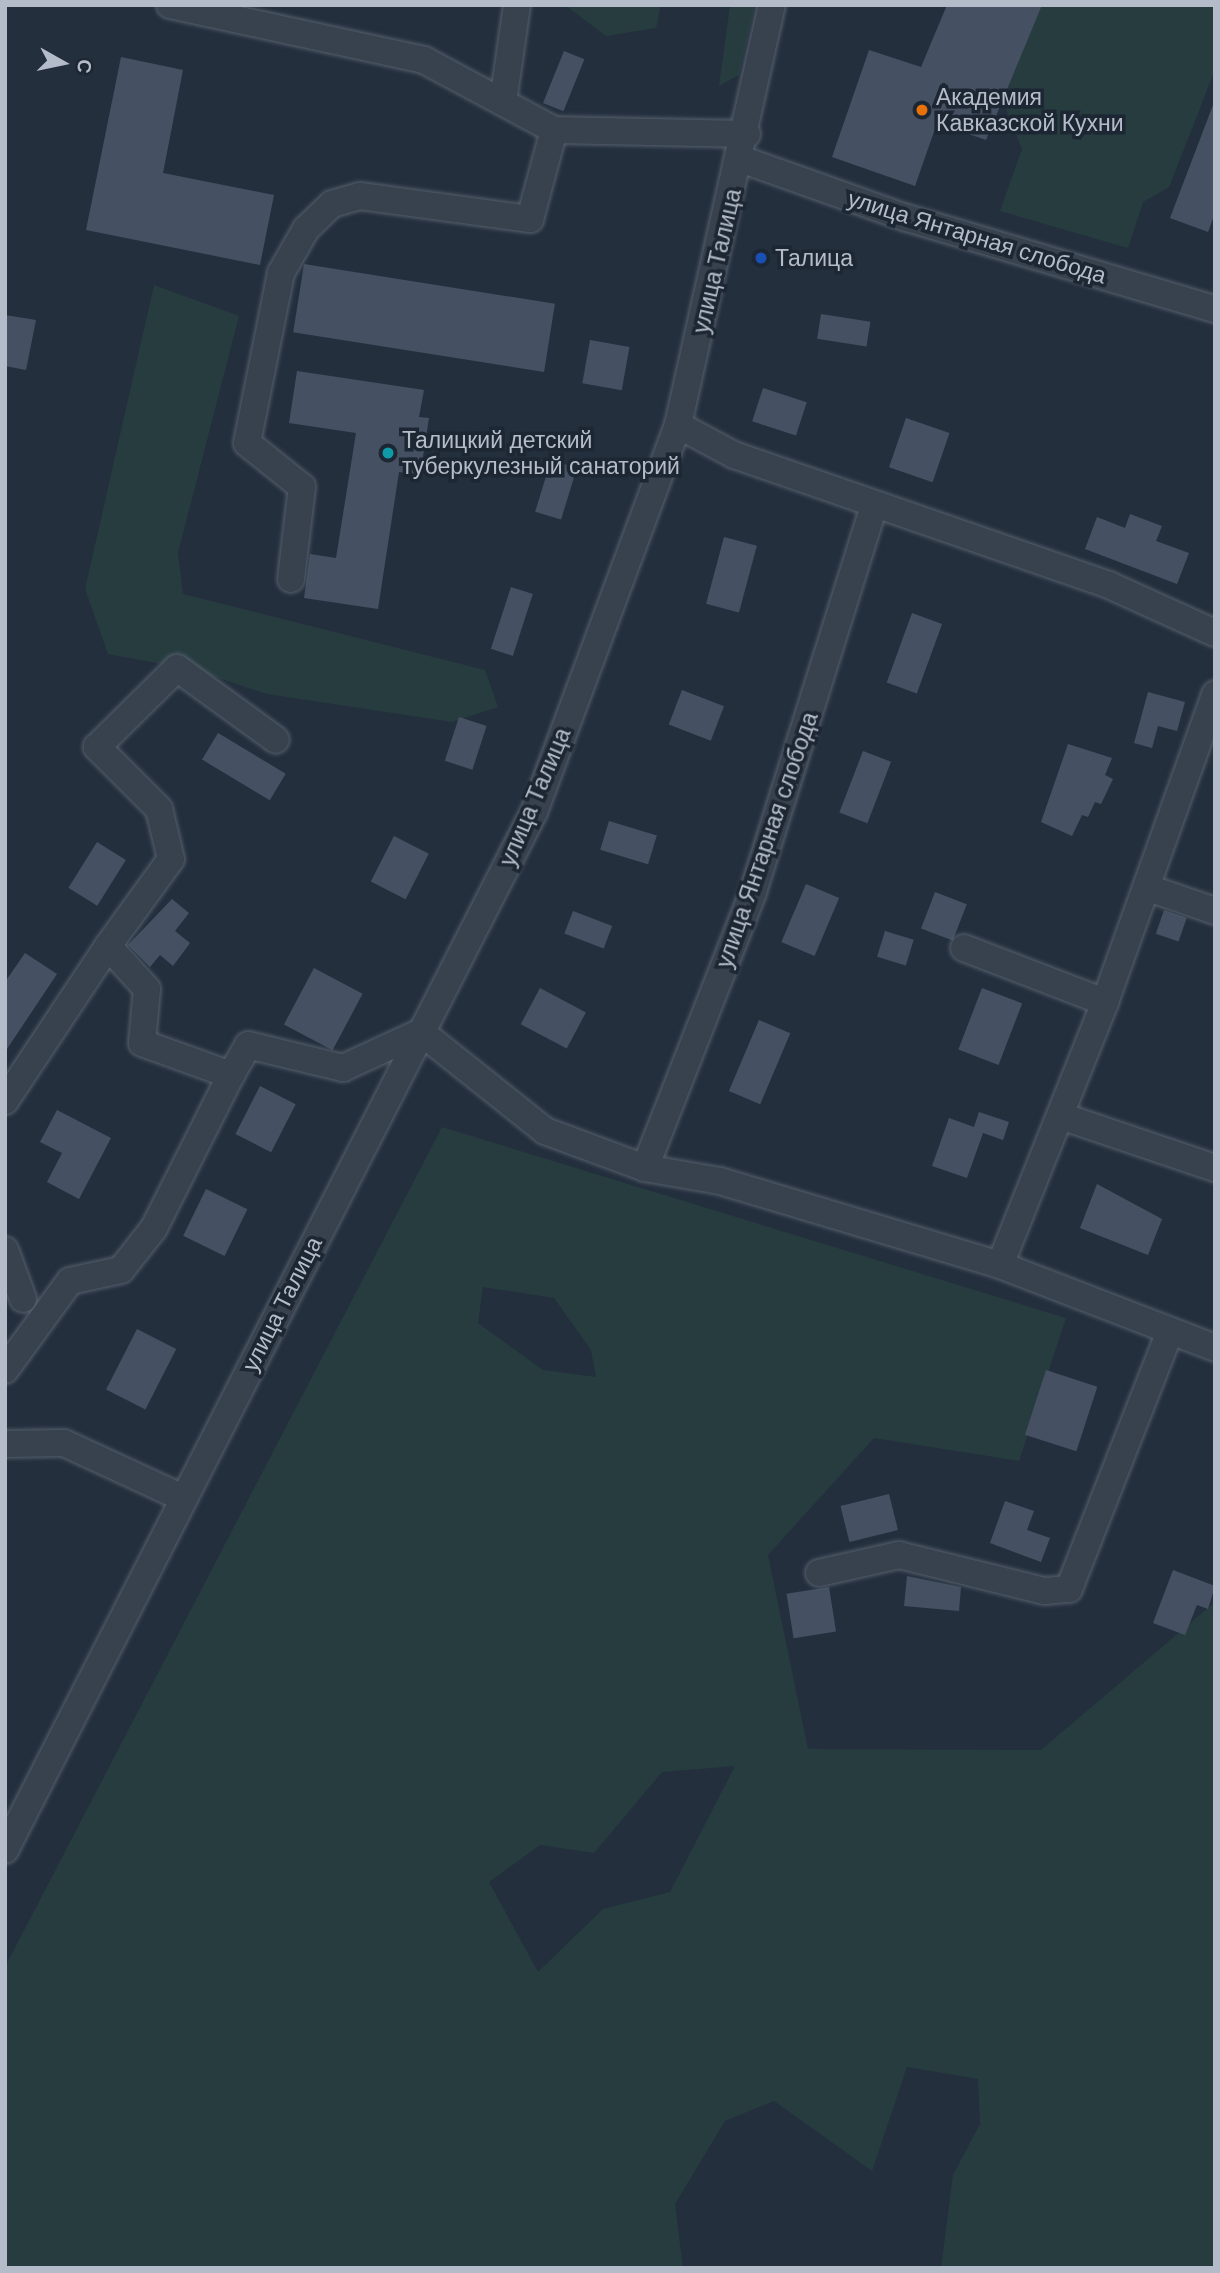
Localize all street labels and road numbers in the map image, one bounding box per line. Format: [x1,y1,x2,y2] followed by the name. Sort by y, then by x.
[844,185,1110,289] street label: улица Янтарная слобода
[687,186,747,336] street label: улица Талица
[710,708,824,972] street label: улица Янтарная слобода
[493,724,577,870] street label: улица Талица
[236,1232,328,1376] street label: улица Талица

